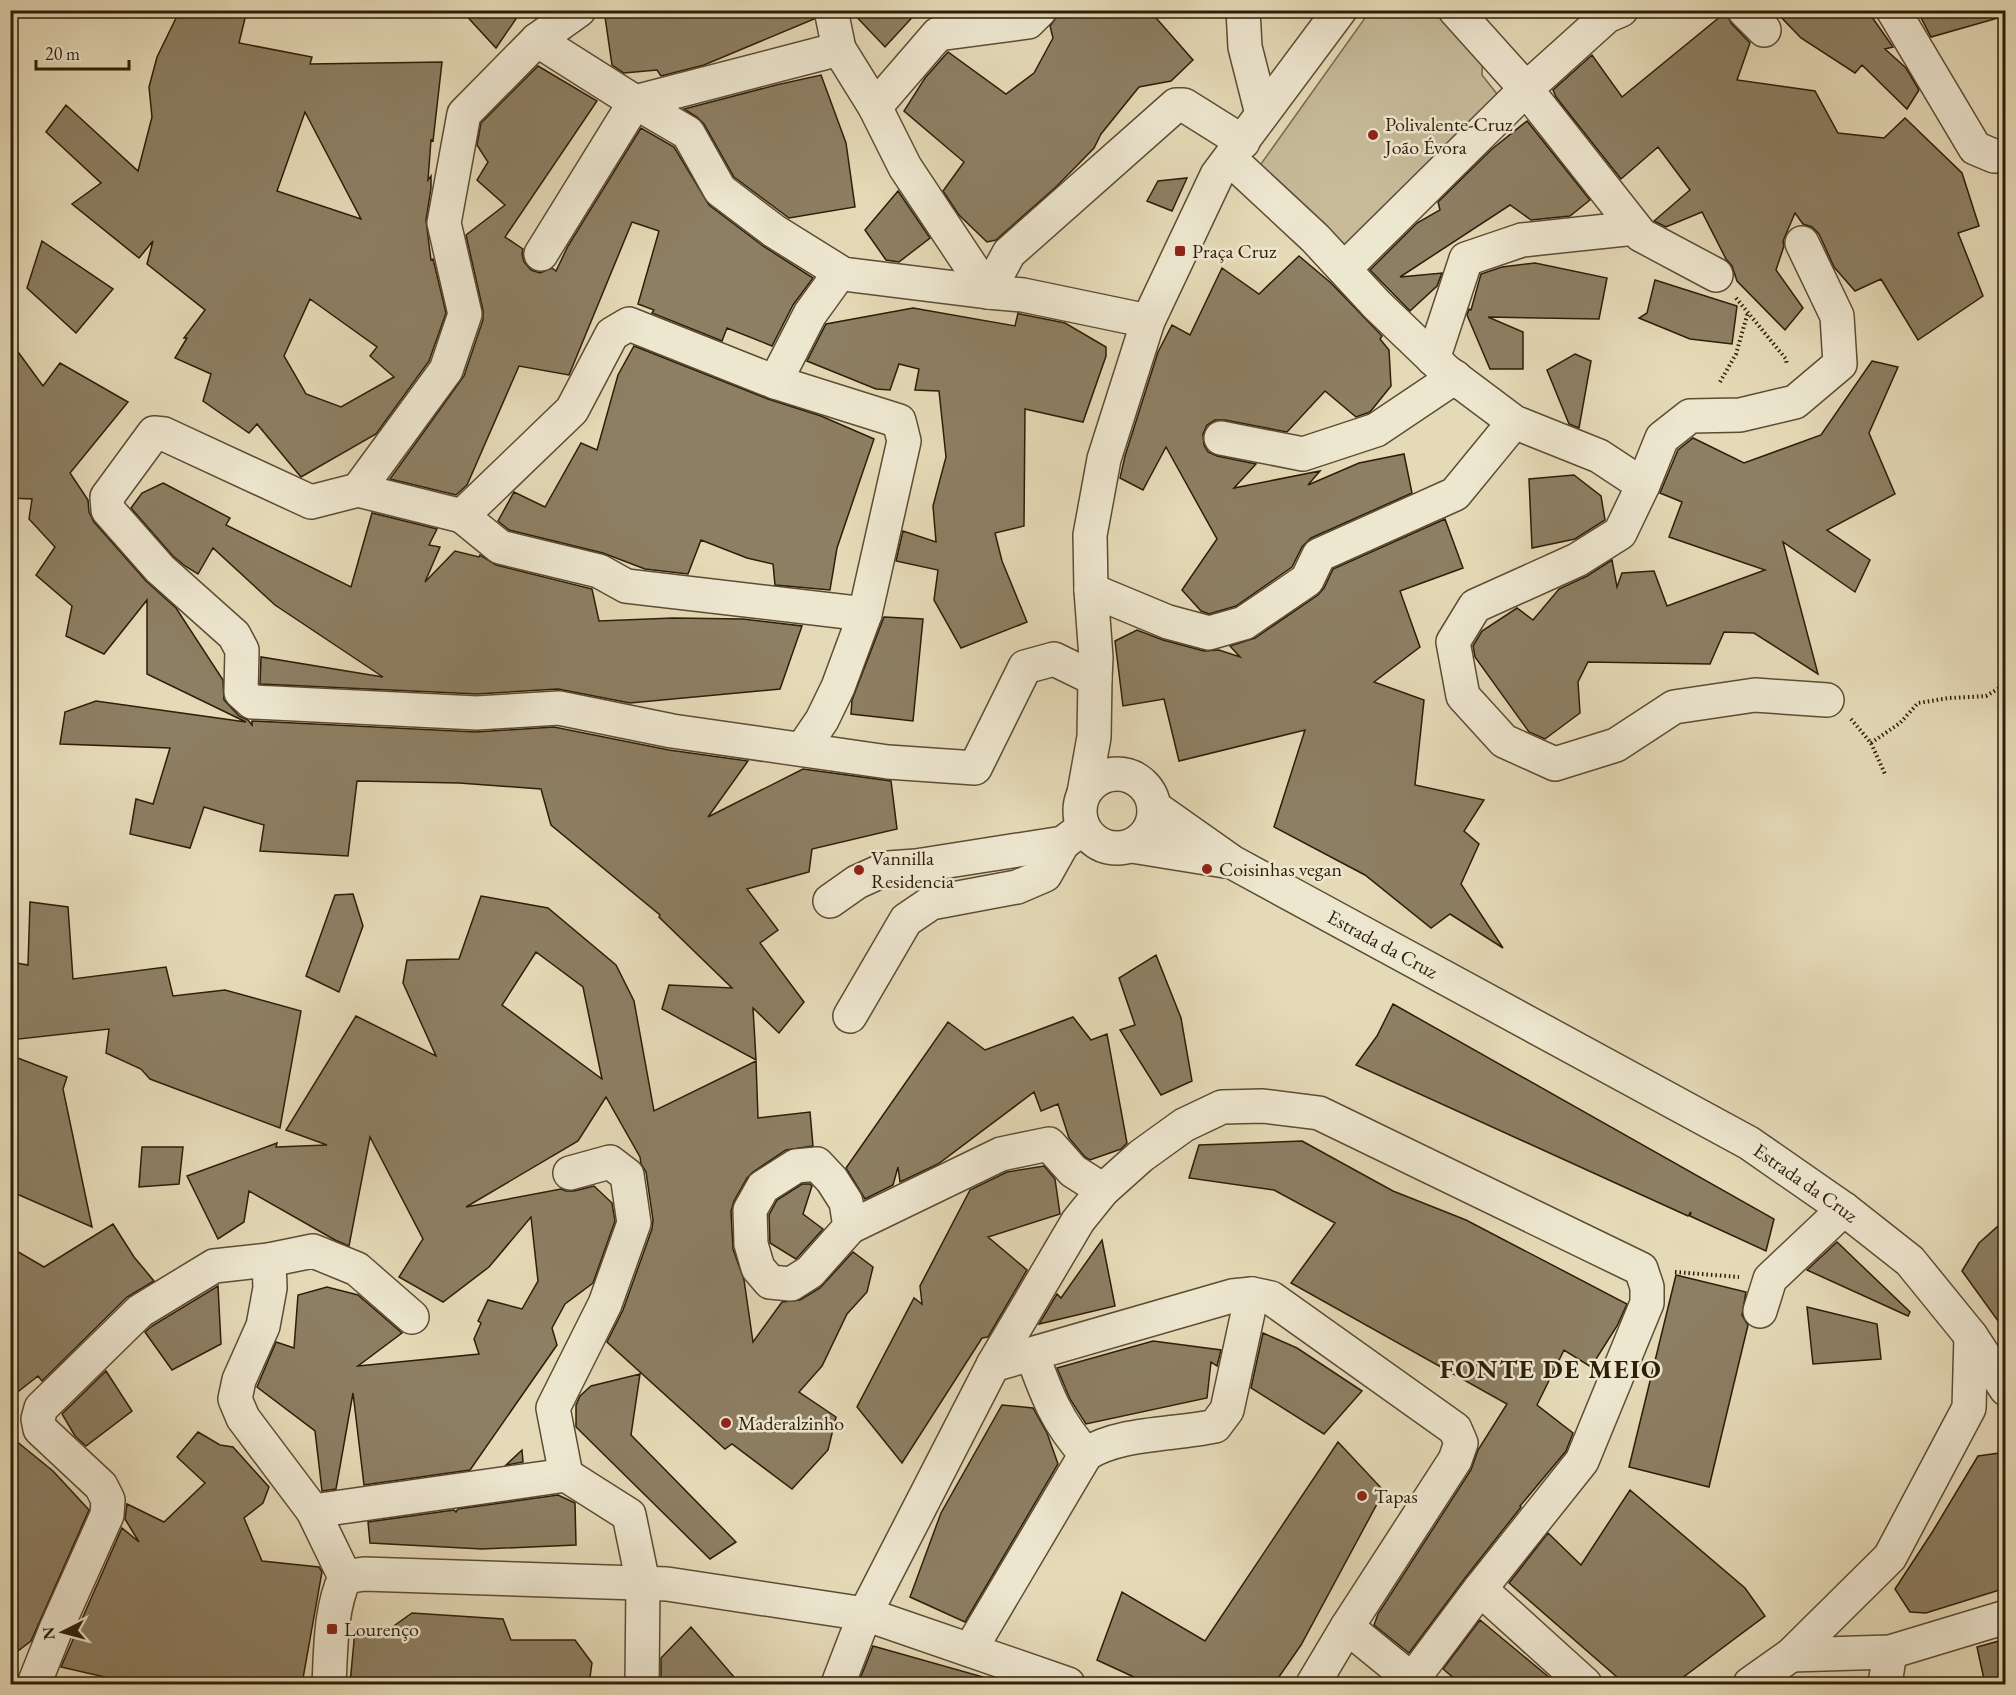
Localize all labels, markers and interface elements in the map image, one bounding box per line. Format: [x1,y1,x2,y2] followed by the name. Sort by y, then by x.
[36,33,129,71] scale bar
[45,42,80,65] text: 20 m
[1383,111,1513,160] place label: Polivalente-Cruz João Évora
[1366,128,1380,142] marker: Polivalente-Cruz João Évora
[1192,238,1277,264] place label: Praça Cruz
[1173,244,1187,258] marker: Praça Cruz
[871,845,954,894] place label: Vannilla Residencia
[1219,856,1342,882] place label: Coisinhas vegan
[1200,862,1214,876] marker: Coisinhas vegan
[852,863,866,877] marker: Vannilla Residencia
[1323,903,1443,985] street label: Estrada da Cruz
[1748,1137,1864,1228] street label: Estrada da Cruz
[1440,1352,1662,1386] district label: FONTE DE MEIO
[738,1410,844,1436] place label: Maderalzinho
[719,1416,733,1430] marker: Maderalzinho
[1374,1483,1418,1509] place label: Tapas
[1355,1489,1369,1503] marker: Tapas
[33,1602,93,1662] north arrow
[344,1616,419,1642] place label: Lourenço
[325,1622,339,1636] marker: Lourenço
[37,1626,60,1641] text: N

